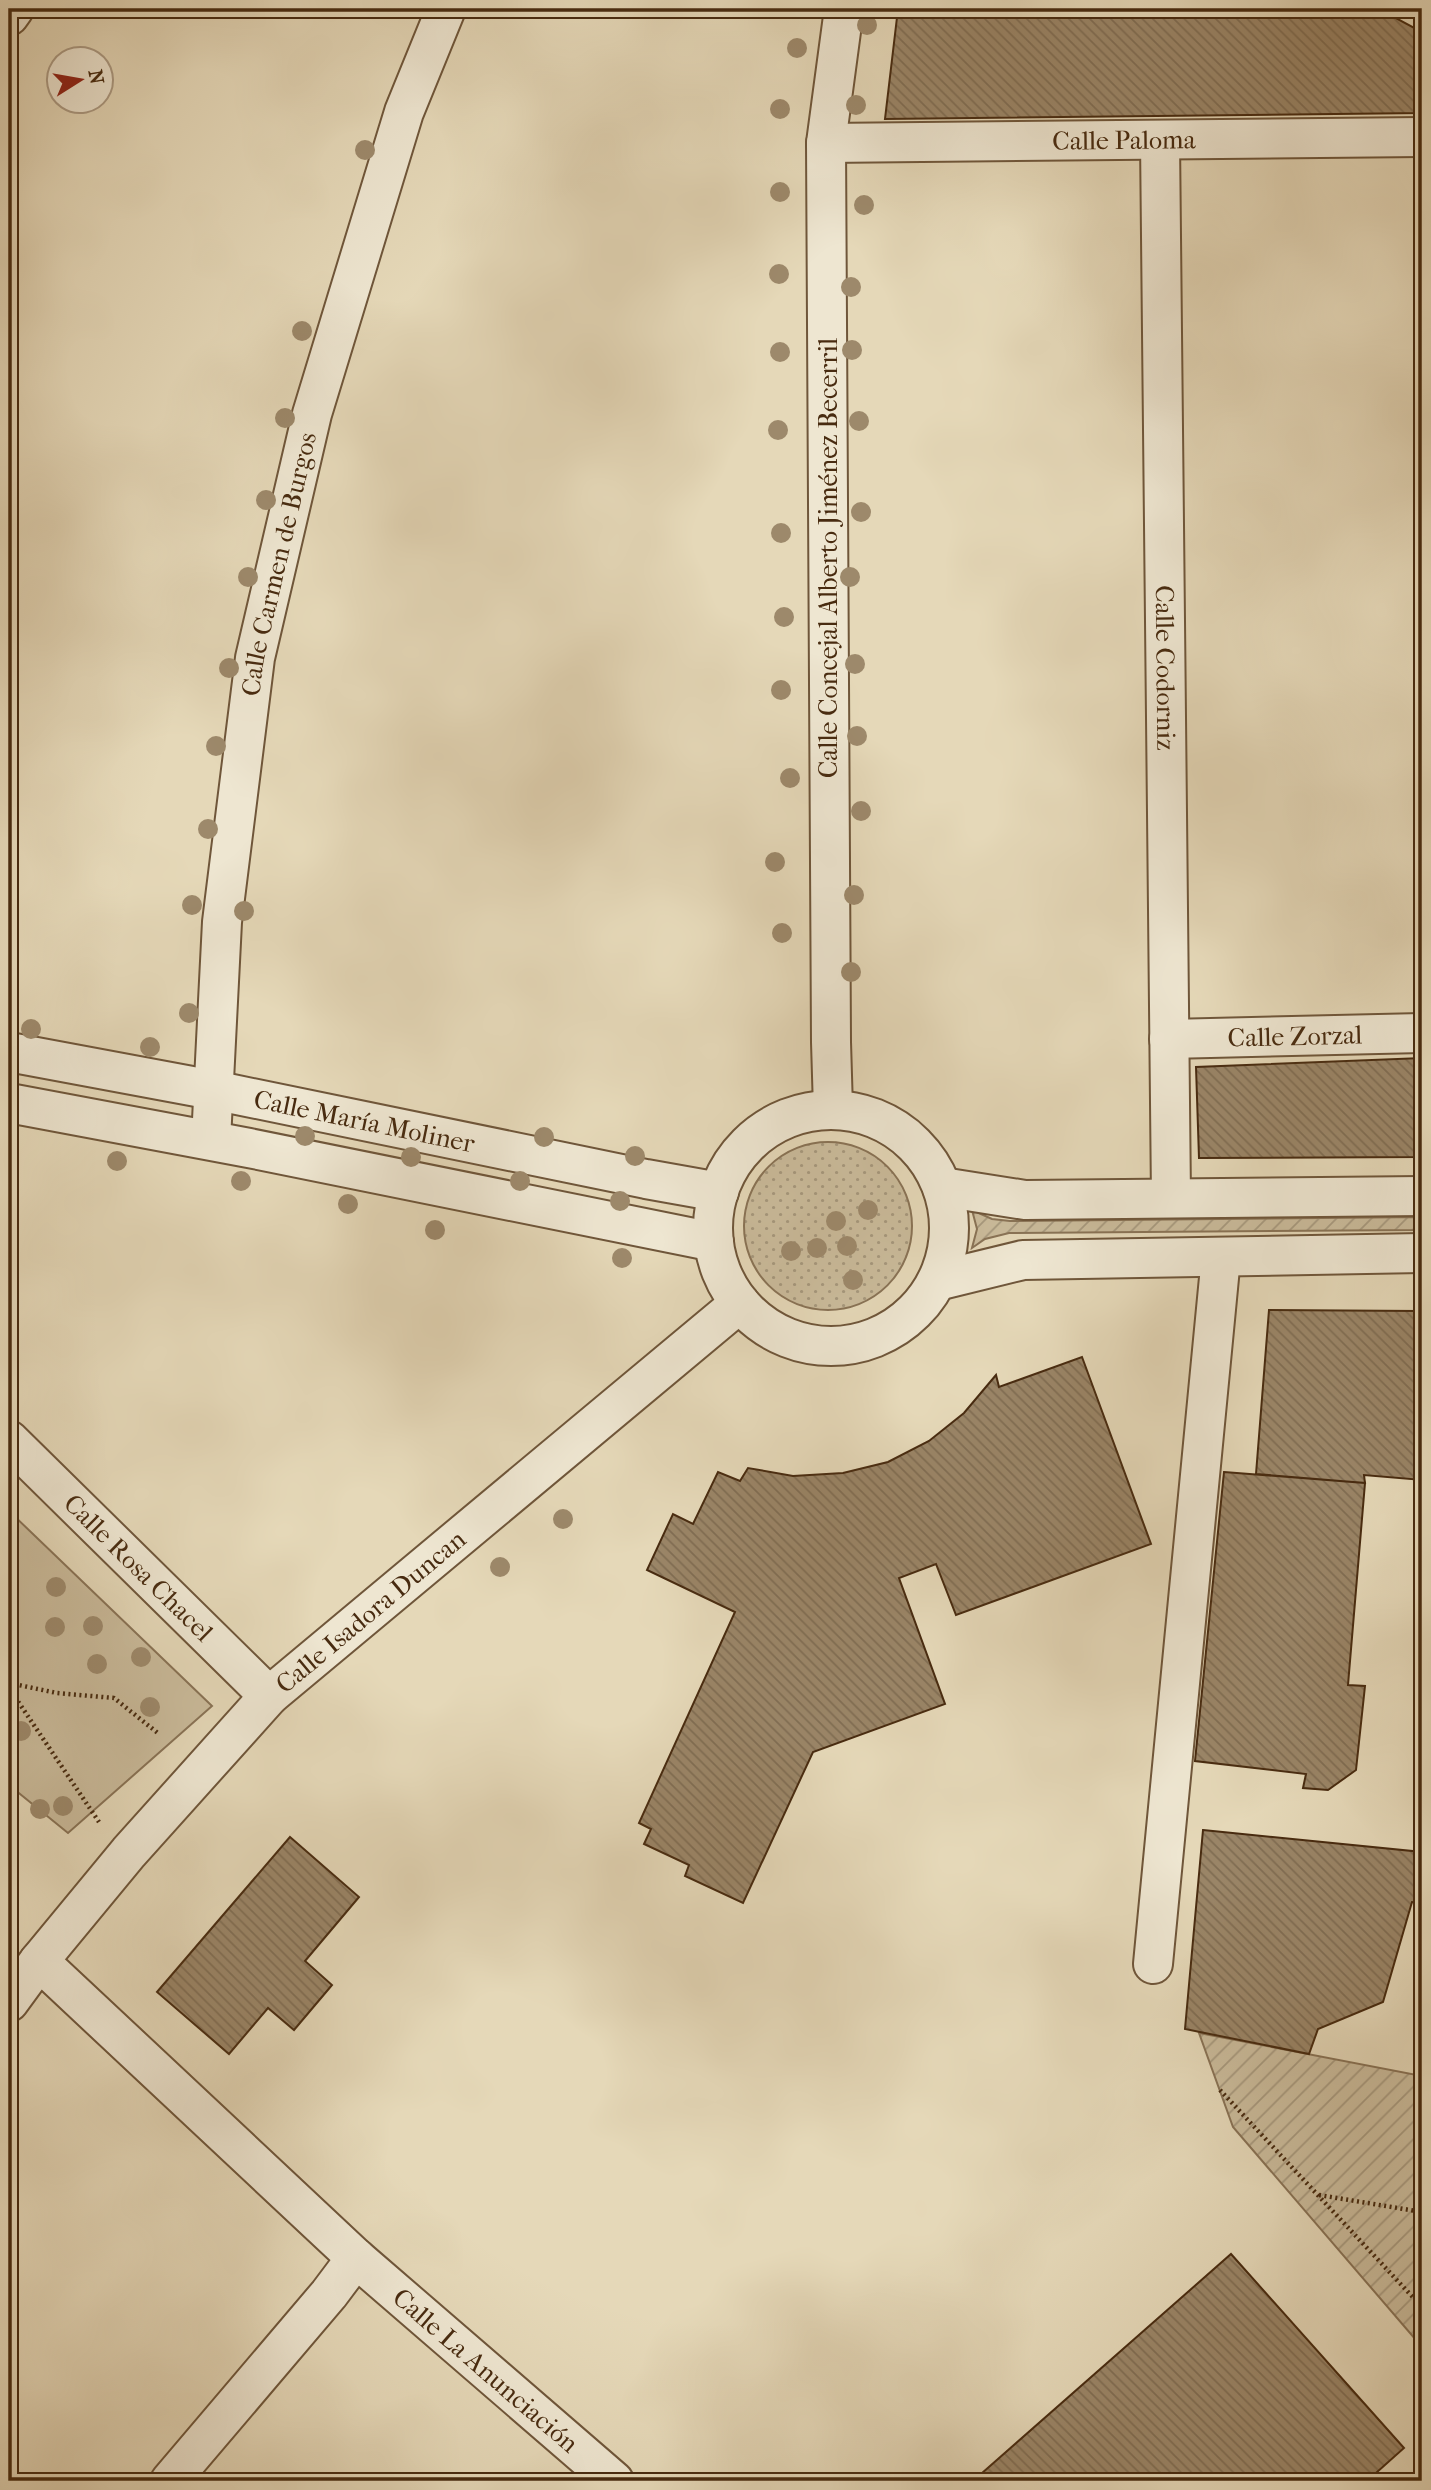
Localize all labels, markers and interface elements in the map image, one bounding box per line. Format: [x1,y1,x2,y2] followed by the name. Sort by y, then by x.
[46,46,116,116] north arrow
[84,68,108,87] text: N
[1052,124,1197,157] street label: Calle Paloma
[813,338,844,778] street label: Calle Concejal Alberto Jiménez Becerril
[235,429,323,698] street label: Calle Carmen de Burgos
[1149,585,1181,751] street label: Calle Codorniz
[1227,1019,1363,1054] street label: Calle Zorzal
[251,1084,477,1159] street label: Calle María Moliner
[57,1488,219,1648] street label: Calle Rosa Chacel
[270,1524,472,1700] street label: Calle Isadora Duncan
[386,2282,585,2459] street label: Calle La Anunciación

